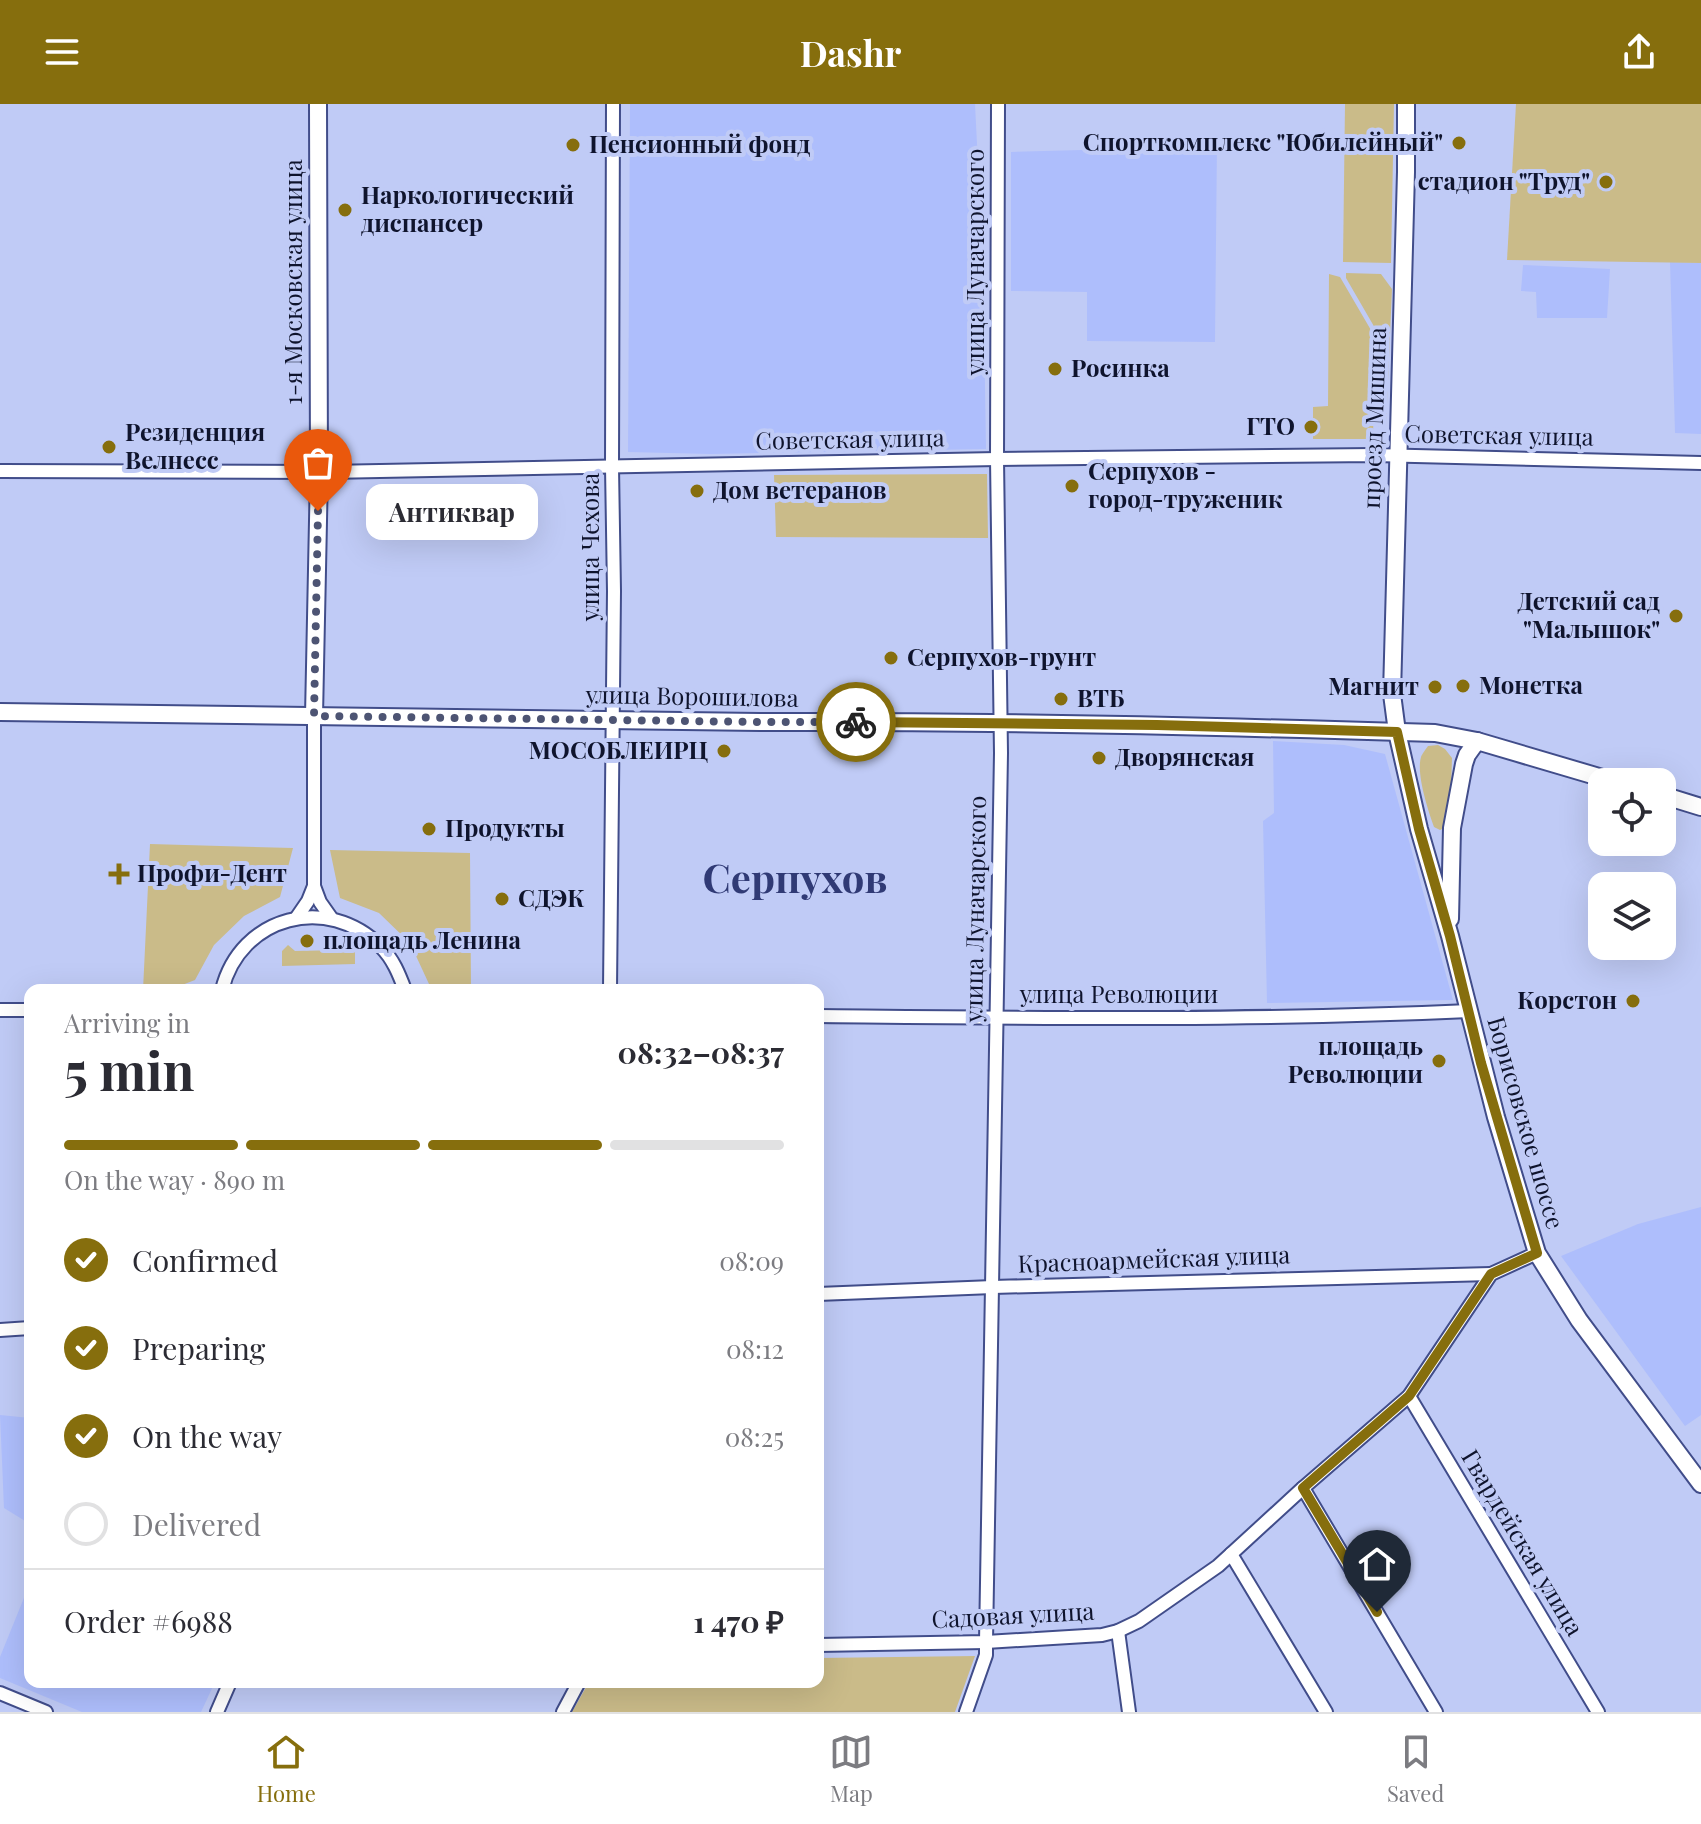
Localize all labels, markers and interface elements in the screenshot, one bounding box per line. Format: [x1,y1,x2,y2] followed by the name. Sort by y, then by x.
[800,28,901,76] text: Dashr
[40,30,84,74] icon: menu
[1617,30,1661,74] icon: share
[1083,125,1443,157] place label: Спорткомплекс "Юбилейный"
[589,127,810,159] place label: Пенсионный фонд
[1450,134,1468,152] marker: Спорткомплекс "Юбилейный"
[564,136,582,154] marker: Пенсионный фонд
[958,149,990,376] street label: улица Луначарского
[276,159,308,405] street label: 1-я Московская улица
[1418,164,1590,196] place label: стадион "Труд"
[1597,173,1615,191] marker: стадион "Труд"
[361,178,574,238] place label: Наркологический диспансер
[336,201,354,219] marker: Наркологический диспансер
[1354,327,1392,509] street label: проезд Мишина
[1071,351,1170,383] place label: Росинка
[1046,360,1064,378] marker: Росинка
[1246,409,1295,441] place label: ГТО
[125,415,265,475] place label: Резиденция Велнесс
[1404,416,1594,452] street label: Советская улица
[1302,418,1320,436] marker: ГТО
[755,420,945,456] street label: Советская улица
[284,429,352,511] pin
[100,438,118,456] marker: Резиденция Велнесс
[296,441,340,485] icon: bag
[1088,454,1283,514] place label: Серпухов - город-труженик
[573,473,605,622] street label: улица Чехова
[713,473,887,505] place label: Дом ветеранов
[1063,477,1081,495] marker: Серпухов - город-труженик
[688,482,706,500] marker: Дом ветеранов
[366,483,538,539] callout: Антиквар
[389,494,515,529] text: Антиквар
[1518,584,1660,644] place label: Детский сад "Малышок"
[1667,607,1685,625] marker: Детский сад "Малышок"
[907,640,1096,672] place label: Серпухов-грунт
[882,649,900,667] marker: Серпухов-грунт
[1479,668,1583,700] place label: Монетка
[1328,669,1419,701] place label: Магнит
[584,677,799,713] street label: улица Ворошилова
[1454,677,1472,695] marker: Монетка
[1426,678,1444,696] marker: Магнит
[1077,681,1125,713] place label: ВТБ
[816,682,896,762] courier
[1052,690,1070,708] marker: ВТБ
[834,700,878,744] icon: bike
[529,733,709,765] place label: МОСОБЛЕИРЦ
[1115,740,1254,772] place label: Дворянская
[715,742,733,760] marker: МОСОБЛЕИРЦ
[1090,749,1108,767] marker: Дворянская
[1588,768,1676,960] map controls
[1588,768,1676,856] button: locate
[956,795,992,1024] street label: улица Луначарского
[445,811,565,843] place label: Продукты
[420,820,438,838] marker: Продукты
[703,850,887,903] district label: Серпухов
[137,856,287,888] place label: Профи-Дент
[108,863,130,885] marker: Профи-Дент
[1588,872,1676,960] button: layers
[518,881,585,913] place label: СДЭК
[493,890,511,908] marker: СДЭК
[323,923,522,955] place label: площадь Ленина
[298,932,316,950] marker: площадь Ленина
[1019,977,1218,1009] street label: улица Революции
[1517,983,1617,1015] place label: Корстон
[1624,992,1642,1010] marker: Корстон
[64,1005,190,1040] text: Arriving in
[1481,1013,1573,1232] street label: Борисовское шоссе
[1288,1029,1423,1089] place label: площадь Революции
[618,1032,784,1072] text: 08:32–08:37
[64,1035,195,1104] text: 5 min
[1430,1052,1448,1070] marker: площадь Революции
[64,1162,285,1197] text: On the way · 890 m
[1017,1237,1291,1279] street label: Красноармейская улица
[64,1238,108,1282] icon: check
[132,1240,278,1280] text: Confirmed
[719,1243,784,1278] text: 08:09
[64,1326,108,1370] icon: check
[132,1328,265,1368] text: Preparing
[726,1331,784,1366] text: 08:12
[64,1414,108,1458] icon: check
[132,1416,282,1456] text: On the way
[725,1419,784,1454] text: 08:25
[1455,1443,1592,1641] street label: Гвардейская улица
[132,1504,261,1544] text: Delivered
[1343,1530,1411,1612] pin
[1355,1542,1399,1586] icon: home
[931,1594,1095,1634] street label: Садовая улица
[64,1601,233,1641] text: Order #6988
[693,1601,784,1641] text: 1 470 ₽
[257,1730,316,1808] tab: Home
[829,1730,873,1808] tab: Map
[1387,1730,1444,1808] tab: Saved

